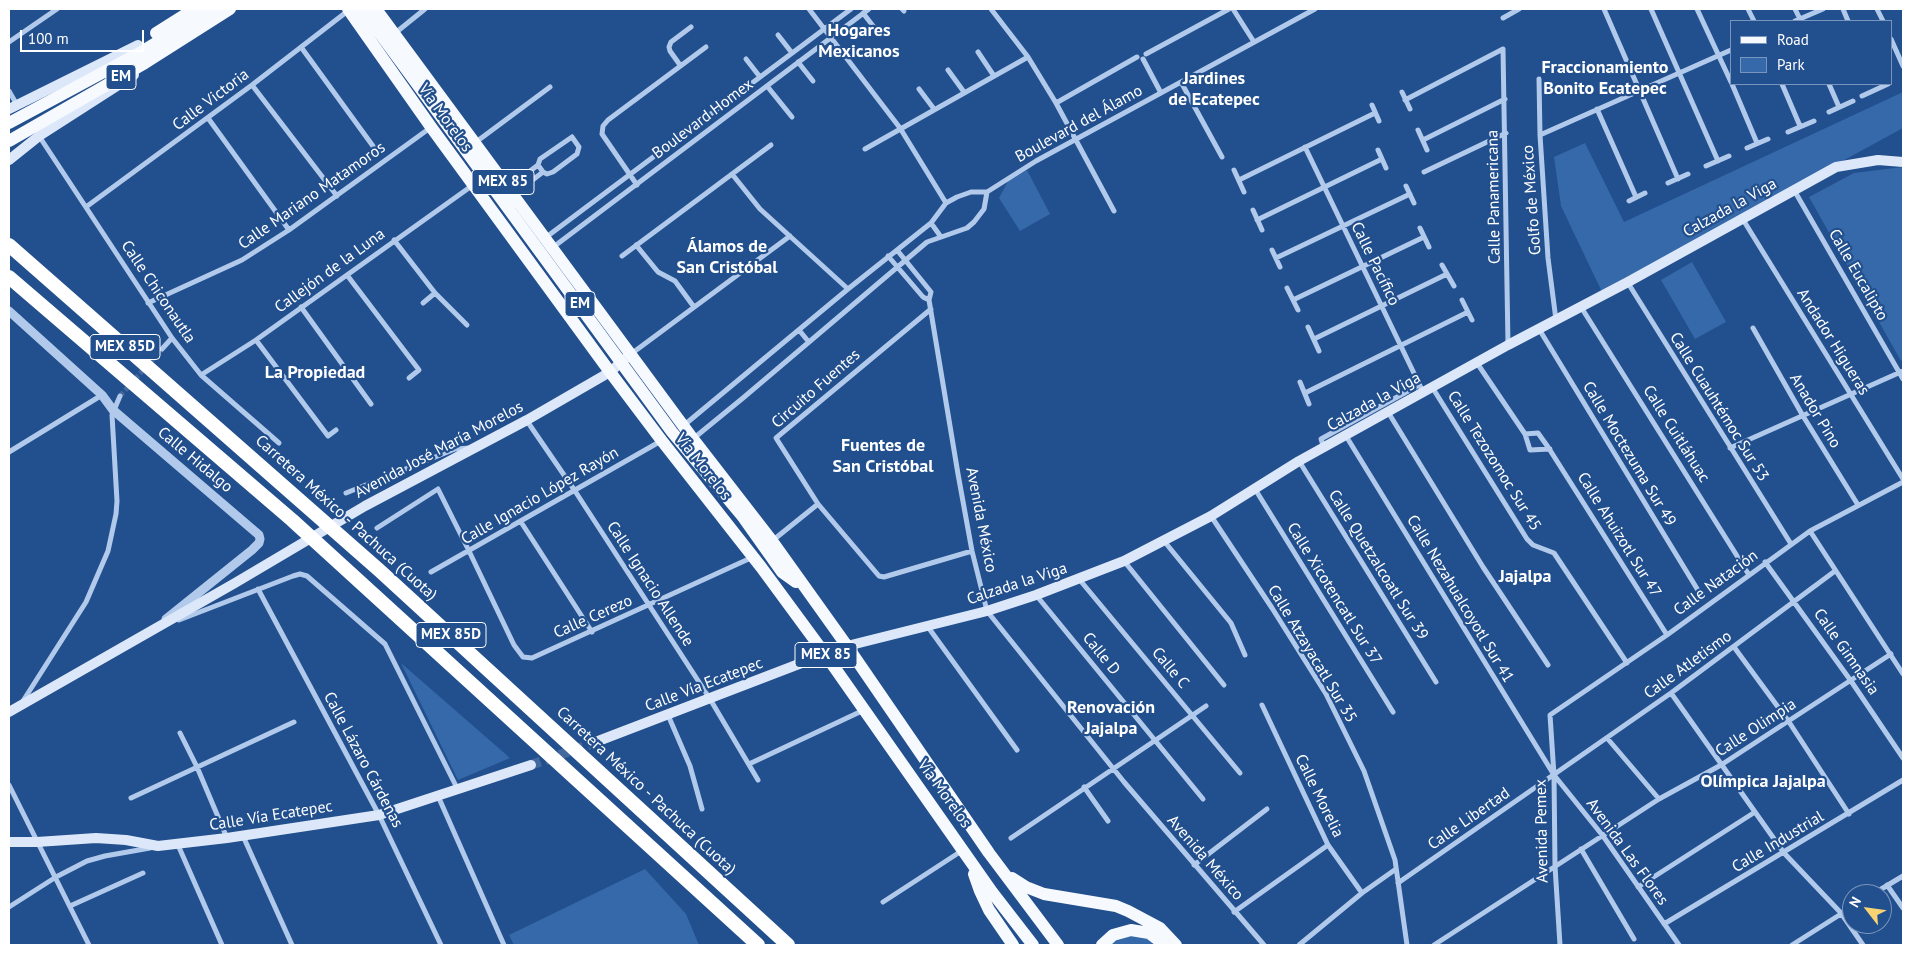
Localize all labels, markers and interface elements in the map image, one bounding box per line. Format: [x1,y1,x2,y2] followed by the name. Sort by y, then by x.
[22,20,146,52] scale bar
[818,20,900,62] district label: Hogares Mexicanos
[1730,20,1892,85] legend
[28,29,69,48] text: 100 m
[1777,30,1809,49] text: Road
[1777,55,1805,74] text: Park
[1541,57,1669,100] district label: Fraccionamiento Bonito Ecatepec
[106,64,136,90] road number: EM
[169,65,253,135] street label: Calle Victoria
[1168,68,1260,110] district label: Jardines de Ecatepec
[649,75,757,163] street label: Boulevard Homex
[414,80,476,156] street label: Vía Morelos
[1012,81,1146,167] street label: Boulevard del Álamo
[1483,130,1505,264] street label: Calle Panamericana
[235,138,389,254] street label: Calle Mariano Matamoros
[1519,144,1545,256] street label: Golfo de México
[472,170,534,194] road number: MEX 85
[1680,174,1780,242] street label: Calzada la Viga
[1347,219,1403,309] street label: Calle Pacífico
[271,225,389,317] street label: Callejón de la Luna
[1824,226,1892,324] street label: Calle Eucalipto
[676,236,778,278] district label: Álamos de San Cristóbal
[117,237,199,347] street label: Calle Chiconautla
[1793,285,1873,399] street label: Andador Higueras
[565,292,595,316] road number: EM
[1665,329,1773,485] street label: Calle Cuauhtémoc Sur 53
[90,334,160,360] road number: MEX 85D
[768,345,864,433] street label: Circuito Fuentes
[265,362,365,384] district label: La Propiedad
[1324,368,1424,436] street label: Calzada la Viga
[1785,370,1845,452] street label: Anador Pino
[1578,378,1680,530] street label: Calle Moctezuma Sur 49
[1638,382,1714,486] street label: Calle Cuitláhuac
[1443,387,1545,535] street label: Calle Tezozomoc Sur 45
[351,397,527,503] street label: Avenida José María Morelos
[154,423,236,497] street label: Calle Hidalgo
[671,430,735,504] street label: Vía Morelos
[251,431,441,605] street label: Carretera México - Pachuca (Cuota)
[832,435,934,478] district label: Fuentes de San Cristóbal
[458,443,622,549] street label: Calle Ignacio López Rayón
[961,466,1001,574] street label: Avenida México
[1573,469,1665,601] street label: Calle Ahuizotl Sur 47
[1324,486,1432,644] street label: Calle Quetzalcoatl Sur 39
[1402,512,1518,686] street label: Calle Nezahualcoyotl Sur 41
[602,518,698,650] street label: Calle Ignacio Allende
[1282,519,1386,669] street label: Calle Xicotencatl Sur 37
[1670,546,1762,620] street label: Calle Natación
[965,559,1069,609] street label: Calzada la Viga
[1499,566,1551,588] district label: Jajalpa
[1263,582,1361,726] street label: Calle Atzayacatl Sur 35
[551,591,635,643] street label: Calle Cerezo
[1809,605,1883,699] street label: Calle Gimnasia
[416,622,486,648] road number: MEX 85D
[1640,627,1736,703] street label: Calle Atletismo
[1078,629,1124,679] street label: Calle D
[795,642,857,668] road number: MEX 85
[1147,644,1193,692] street label: Calle C
[643,654,765,716] street label: Calle Vía Ecatepec
[319,689,407,831] street label: Calle Lázaro Cárdenas
[1712,695,1800,761] street label: Calle Olimpia
[1067,697,1155,740] district label: Renovación Jajalpa
[552,703,740,879] street label: Carretera México - Pachuca (Cuota)
[1291,751,1347,841] street label: Calle Morelia
[913,756,975,832] street label: Vía Morelos
[1700,771,1826,793] district label: Olímpica Jajalpa
[1531,779,1553,883] street label: Avenida Pemex
[1424,784,1514,854] street label: Calle Libertad
[1582,795,1672,909] street label: Avenida Las Flores
[208,797,334,835] street label: Calle Vía Ecatepec
[1729,807,1827,877] street label: Calle Industrial
[1163,811,1247,905] street label: Avenida México
[1842,884,1892,934] north arrow
[1845,894,1865,910] text: N

